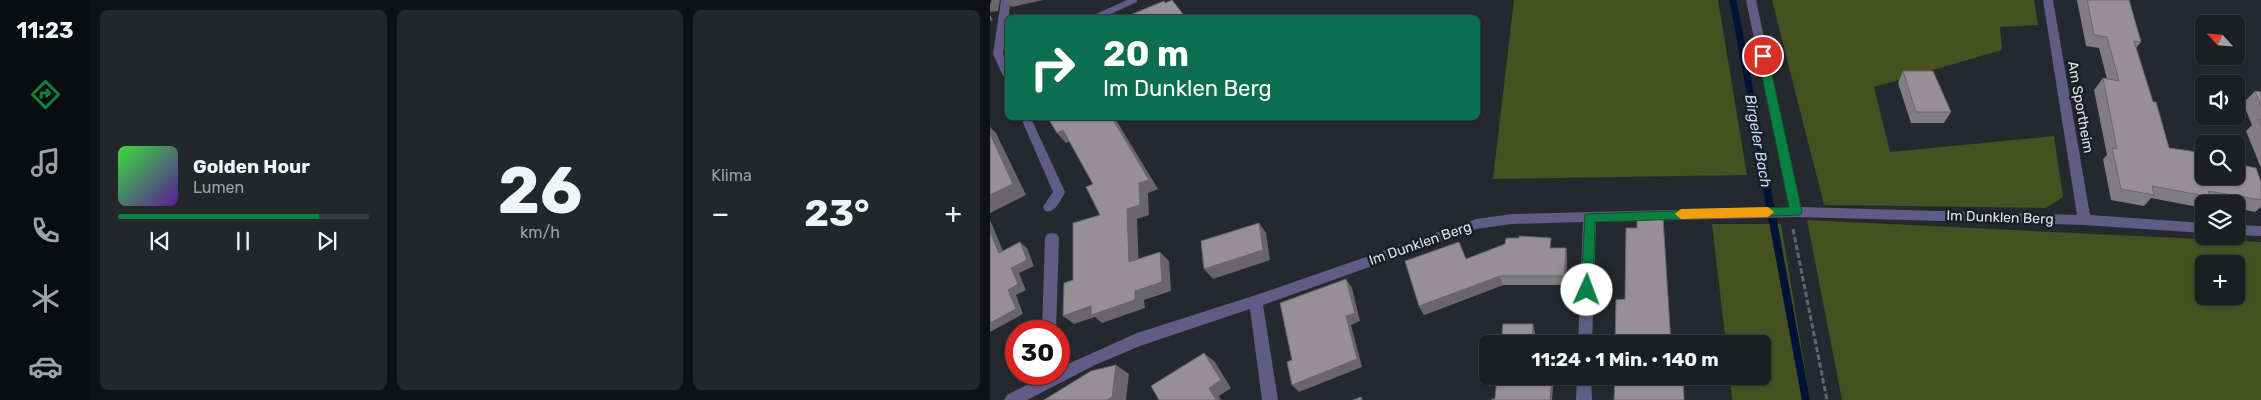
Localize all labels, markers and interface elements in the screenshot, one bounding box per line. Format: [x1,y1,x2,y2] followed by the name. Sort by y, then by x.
[2195,15,2245,65] north arrow
[2195,15,2245,305] map controls
[16,17,74,44] text: 11:23
[1103,33,1189,75] text: 20 m
[1020,35,1085,100] icon: right
[1742,35,1784,77] pin
[1749,42,1777,70] icon: arrive
[2064,60,2097,155] street label: Am Sportheim
[1103,75,1272,102] text: Im Dunklen Berg
[2195,75,2245,125] button: sound
[28,77,63,112] icon: directions
[1741,93,1775,189] water label: Birgeler Bach
[2195,135,2245,185] button: search
[28,145,63,180] icon: music
[498,152,582,229] text: 26
[193,155,310,178] text: Golden Hour
[711,166,752,185] text: Klima
[193,178,244,197] text: Lumen
[804,190,870,236] text: 23°
[2195,195,2245,245] button: layers
[711,197,730,230] text: −
[945,197,962,230] text: +
[1946,207,2054,228] street label: Im Dunklen Berg
[28,213,63,248] icon: phone
[1367,218,1474,269] street label: Im Dunklen Berg
[520,223,560,242] text: km/h
[146,227,174,255] icon: previous
[229,227,257,255] icon: pause
[313,227,341,255] icon: next
[2195,255,2245,305] button: +
[1560,263,1612,315] position arrow
[28,281,63,316] icon: climate
[1005,320,1070,385] speed limit sign: 30
[1531,348,1719,371] text: 11:24 · 1 Min. · 140 m
[28,349,63,384] icon: car

